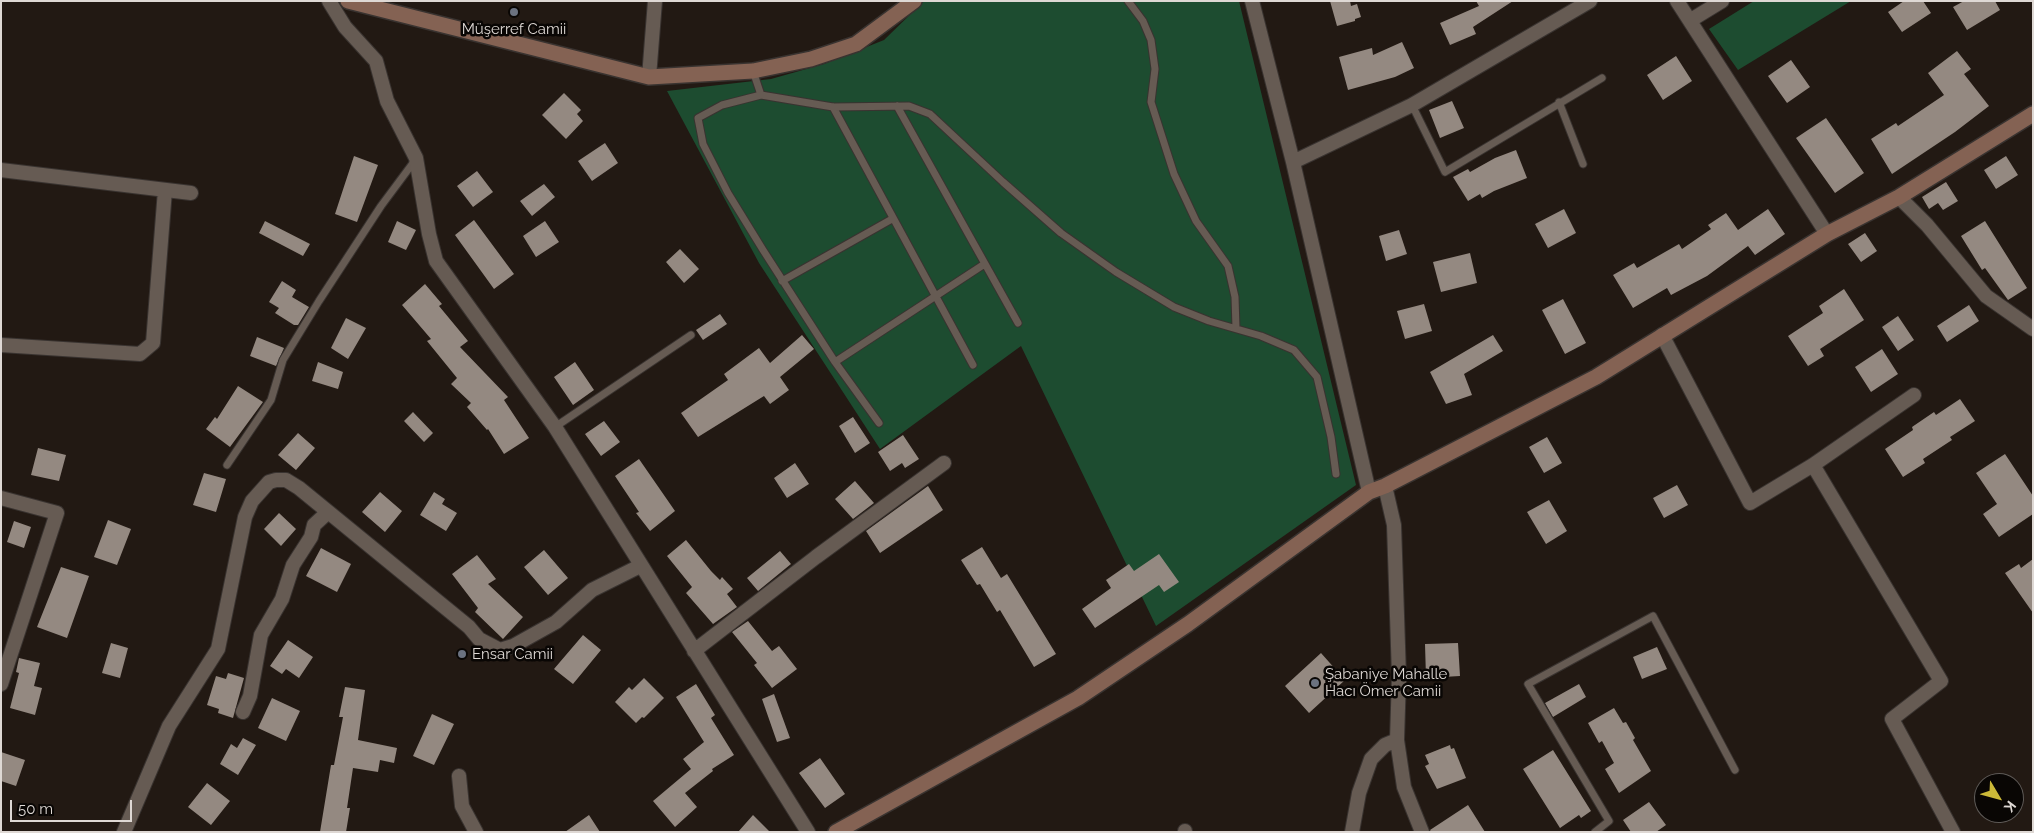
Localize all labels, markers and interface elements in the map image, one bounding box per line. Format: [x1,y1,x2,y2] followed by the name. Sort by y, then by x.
[508,6,520,18] marker: Müşerref Camii
[462,20,566,38] place label: Müşerref Camii
[472,645,553,663] place label: Ensar Camii
[456,648,468,660] marker: Ensar Camii
[1325,665,1447,700] place label: Şabaniye Mahalle Hacı Ömer Camii
[1309,677,1321,689] marker: Şabaniye Mahalle Hacı Ömer Camii
[1974,773,2024,823] north arrow
[12,790,135,822] scale bar
[2001,798,2019,815] text: K
[18,800,53,818] text: 50 m

